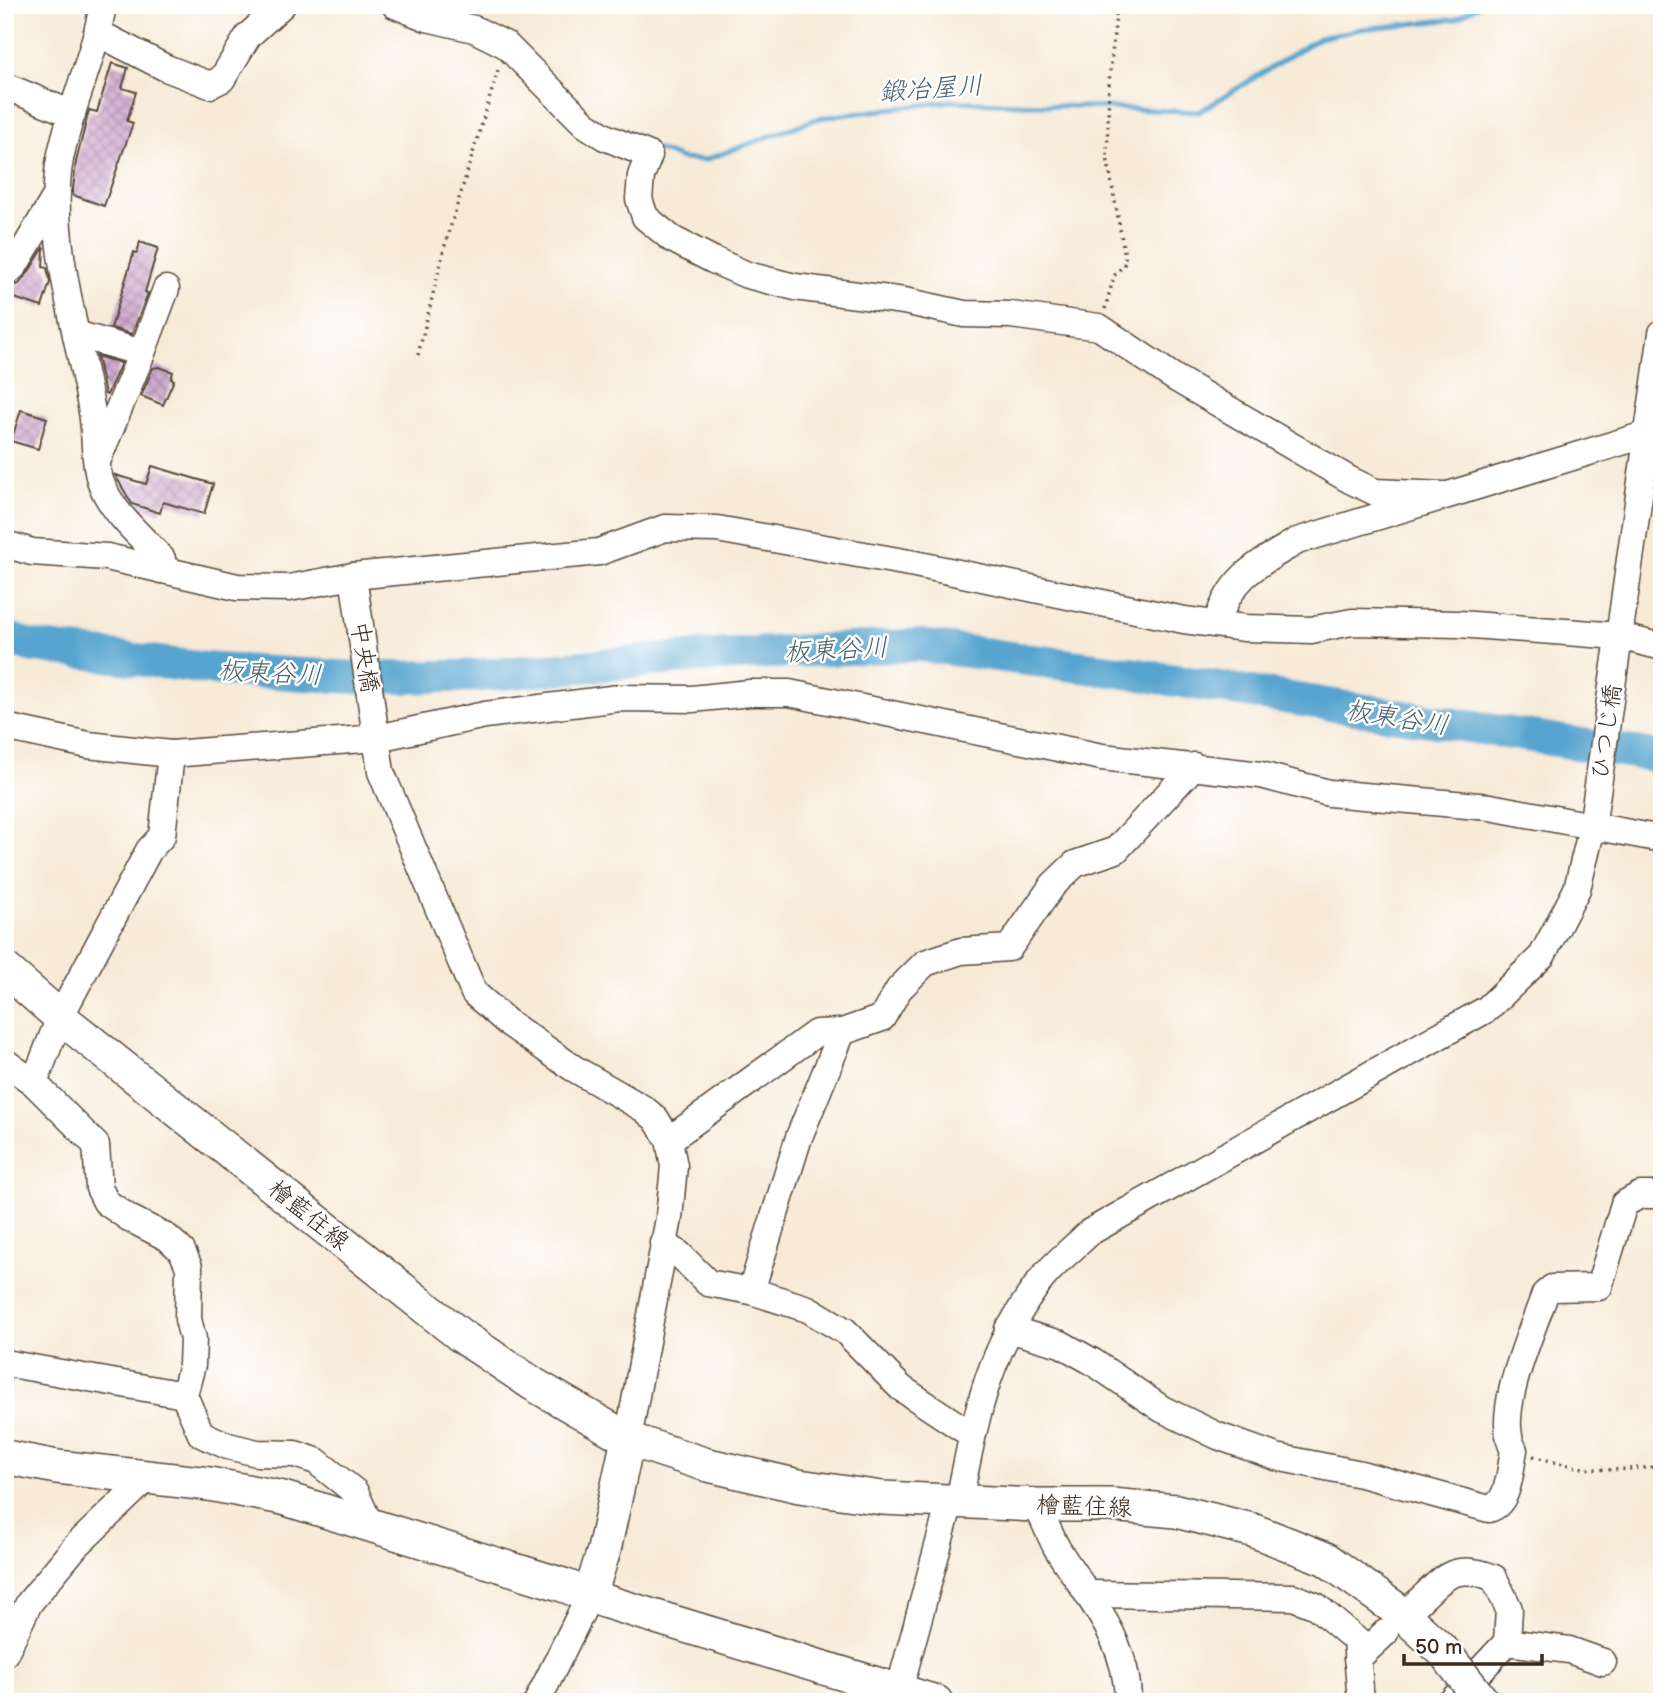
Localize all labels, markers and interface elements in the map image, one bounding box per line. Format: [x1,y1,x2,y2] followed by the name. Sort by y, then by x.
[878,70,984,109] water label: 鍛冶屋川
[345,619,384,695] street label: 中央橋
[783,632,889,669] water label: 板東谷川
[217,655,323,692] water label: 板東谷川
[1585,683,1628,782] street label: ひつじ橋
[1343,695,1451,742] water label: 板東谷川
[262,1174,355,1257] street label: 檜藍住線
[1036,1490,1132,1523] street label: 檜藍住線
[1404,1623,1543,1667] scale bar
[1415,1635,1462,1660] text: 50 m

